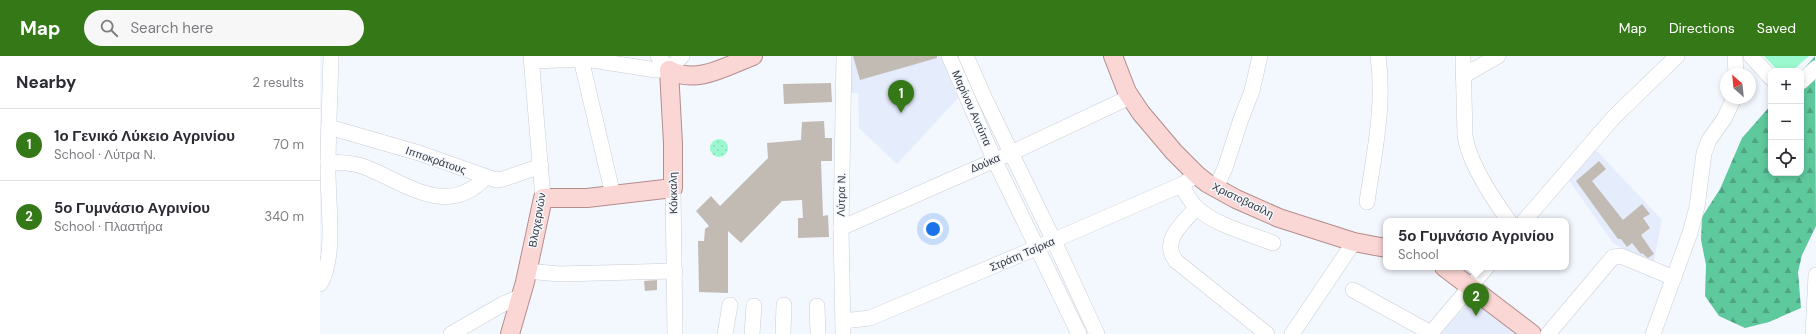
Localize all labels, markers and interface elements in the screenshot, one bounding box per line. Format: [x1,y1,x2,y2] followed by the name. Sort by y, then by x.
[84,10,364,46] search box
[20,16,60,41] text: Map
[98,17,120,39] icon: search
[130,18,213,38] text: Search here
[1619,19,1647,37] text: Map
[1669,19,1735,37] text: Directions
[1757,19,1796,37] text: Saved
[949,68,995,149] street label: Μαρίνου Αντύπα
[1720,68,1756,104] north arrow
[1768,68,1804,176] map controls
[1768,68,1804,104] button: +
[16,71,76,93] text: Nearby
[253,74,304,91] text: 2 results
[888,80,914,113] pin: 1
[1768,104,1804,140] button: −
[54,126,235,146] text: 1ο Γενικό Λύκειο Αγρινίου
[27,136,31,153] text: 1
[273,136,304,153] text: 70 m
[1768,140,1804,176] button: locate
[404,143,468,177] street label: Ιπποκράτους
[54,146,156,163] text: School · Λύτρα Ν.
[968,150,1003,176] street label: Δούκα
[666,172,680,214] street label: Κόκκαλη
[834,173,848,217] street label: Λύτρα Ν.
[1210,179,1276,221] street label: Χριστοβασίλη
[525,191,549,249] street label: Βλαχερνών
[54,198,210,218] text: 5ο Γυμνάσιο Αγρινίου
[25,208,33,225] text: 2
[264,208,304,225] text: 340 m
[54,218,163,235] text: School · Πλαστήρα
[1383,218,1569,270] popup
[923,219,943,239] your location
[1398,226,1554,246] text: 5ο Γυμνάσιο Αγρινίου
[987,234,1057,274] street label: Στράτη Τσίρκα
[1398,246,1439,263] text: School
[1463,283,1489,316] pin: 2

